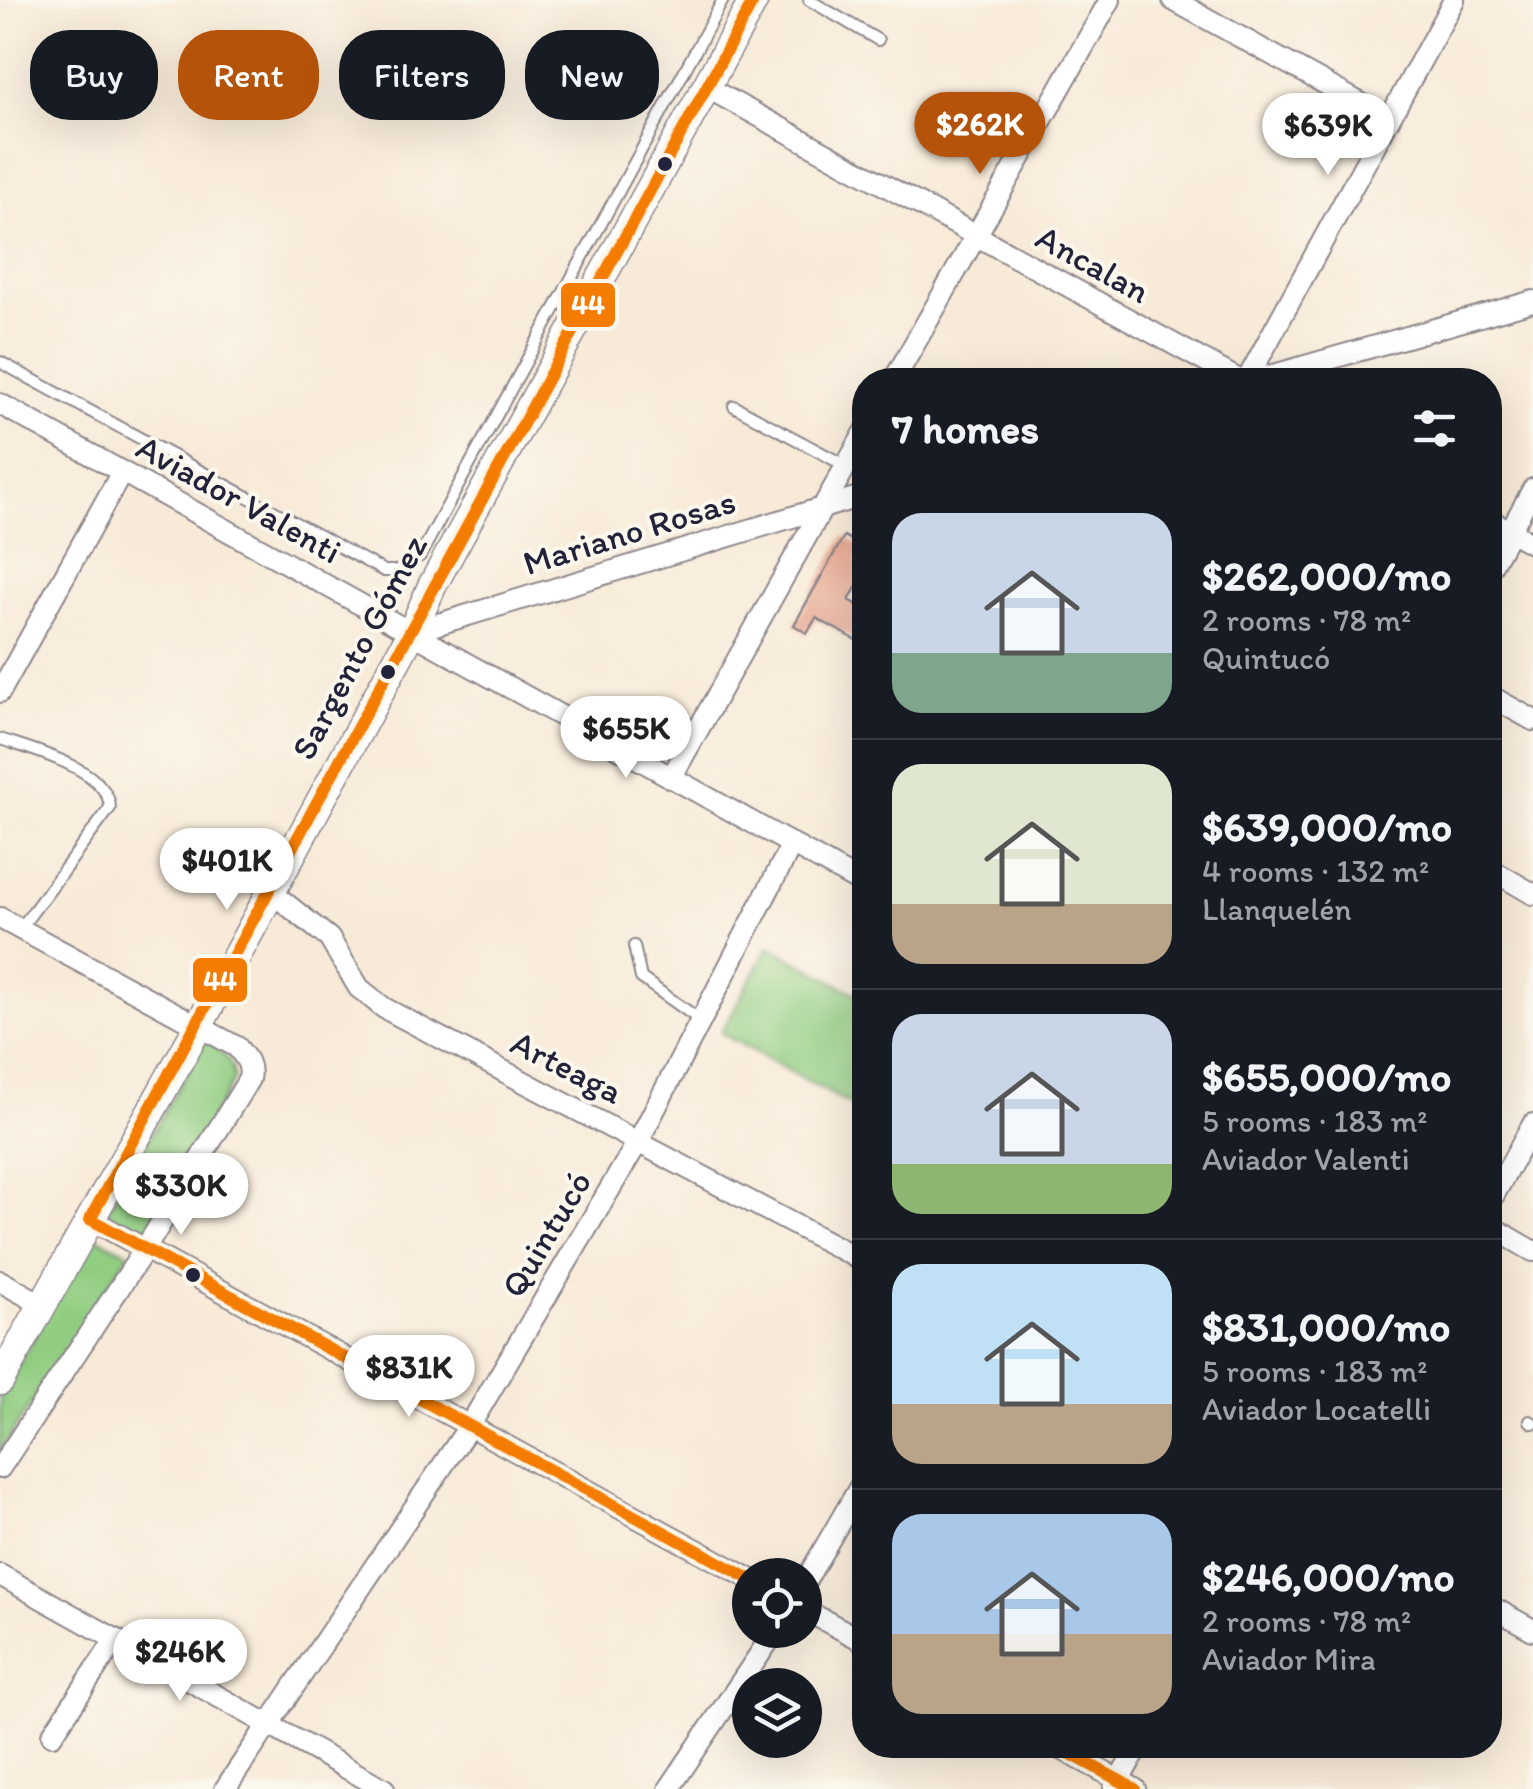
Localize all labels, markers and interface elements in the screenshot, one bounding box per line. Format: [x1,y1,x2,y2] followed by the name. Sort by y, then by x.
[30,30,158,120] chip: Buy
[178,30,319,120] chip: Rent
[339,30,505,120] chip: Filters
[525,30,659,120] chip: New
[910,92,1050,177] pin: $262K
[1258,93,1398,178] pin: $639K
[936,105,1024,143] text: $262K
[1284,106,1372,144] text: $639K
[655,154,675,174] unlabelled marker
[1029,216,1157,312] street label: Ancalan
[559,281,617,329] line badge: 44
[571,287,605,321] text: 44
[1407,401,1462,456] icon: filters
[892,403,1039,454] text: 7 homes
[129,426,349,572] street label: Aviador Valenti
[518,480,740,584] street label: Mariano Rosas
[282,528,436,766] street label: Sargento Gómez
[1202,550,1452,601] text: $262,000/mo
[972,553,1092,673] icon: home
[1202,601,1411,639] text: 2 rooms · 78 m²
[1202,639,1330,677] text: Quintucó
[378,662,398,682] unlabelled marker
[556,696,696,781] pin: $655K
[582,709,670,747] text: $655K
[1202,801,1452,852] text: $639,000/mo
[972,804,1092,924] icon: home
[157,828,297,913] pin: $401K
[182,841,272,879] text: $401K
[1202,852,1429,890] text: 4 rooms · 132 m²
[1202,890,1352,928] text: Llanquelén
[191,956,249,1004] line badge: 44
[203,963,237,997] text: 44
[504,1021,630,1113] street label: Arteaga
[1202,1051,1451,1102] text: $655,000/mo
[972,1054,1092,1174] icon: home
[1202,1102,1428,1140] text: 5 rooms · 183 m²
[1202,1140,1410,1178] text: Aviador Valenti
[111,1153,251,1238] pin: $330K
[492,1163,600,1305] street label: Quintucó
[135,1166,227,1204] text: $330K
[183,1265,203,1285] unlabelled marker
[1202,1301,1451,1352] text: $831,000/mo
[972,1304,1092,1424] icon: home
[339,1335,479,1420] pin: $831K
[366,1348,452,1386] text: $831K
[1202,1352,1428,1390] text: 5 rooms · 183 m²
[1202,1390,1431,1428] text: Aviador Locatelli
[1202,1551,1455,1602] text: $246,000/mo
[972,1554,1092,1674] icon: home
[732,1558,822,1758] map controls
[732,1558,822,1648] button: locate
[1202,1602,1411,1640] text: 2 rooms · 78 m²
[110,1619,250,1704] pin: $246K
[135,1632,225,1670] text: $246K
[1202,1640,1376,1678] text: Aviador Mira
[732,1668,822,1758] button: layers

